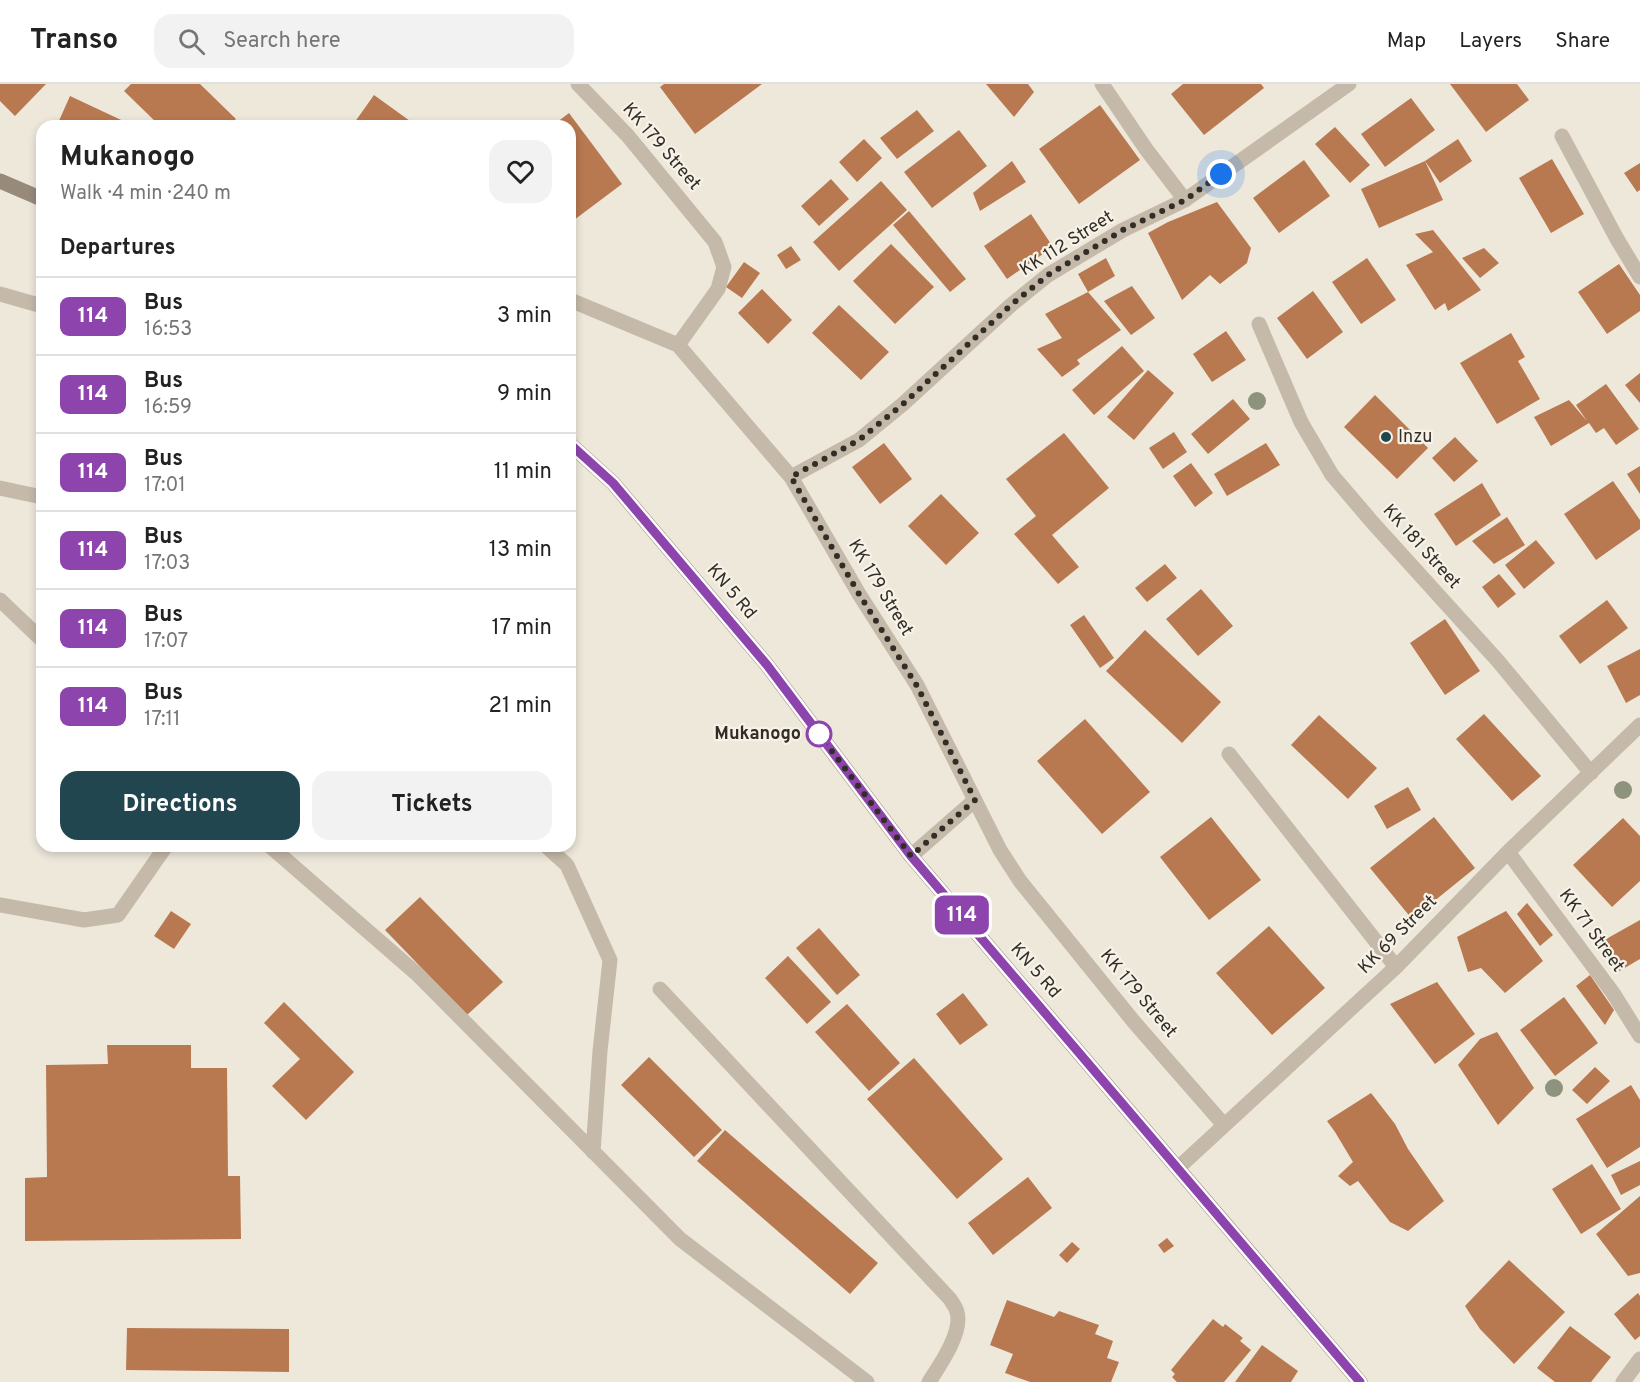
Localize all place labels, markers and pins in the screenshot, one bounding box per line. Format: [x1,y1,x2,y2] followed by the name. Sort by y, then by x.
[1398,426,1432,449] place label: Inzu
[1379,430,1393,444] marker: Inzu
[806,721,832,747] marker: Mukanogo
[714,723,801,746] place label: Mukanogo

